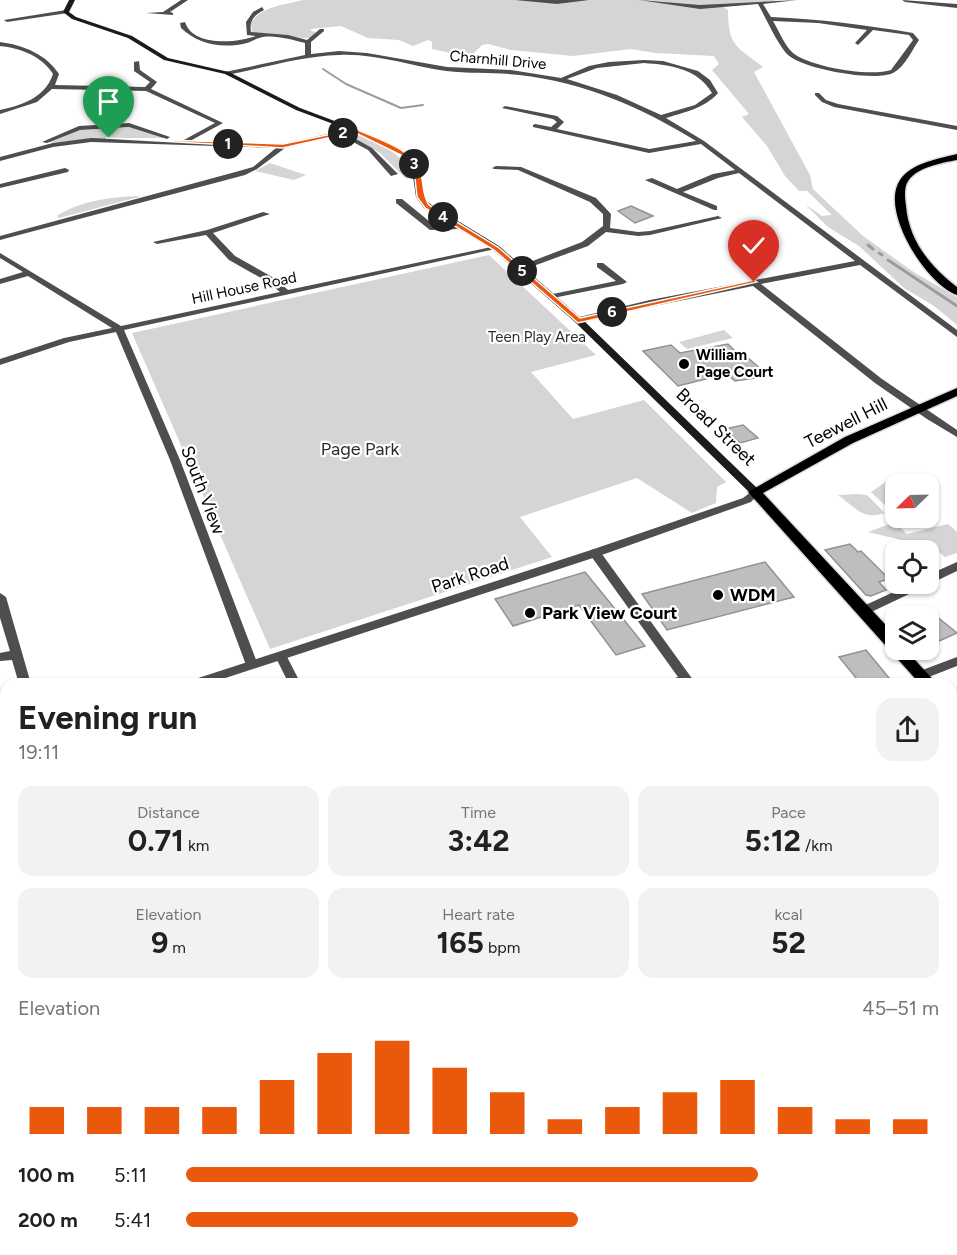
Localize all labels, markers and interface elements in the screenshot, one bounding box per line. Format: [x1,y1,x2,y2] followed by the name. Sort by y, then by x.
[449,47,547,73] street label: Charnhill Drive
[83,76,134,138] pin
[92,85,125,118] icon: arrive
[328,118,358,148] pin: 2
[338,123,348,142] text: 2
[213,129,243,159] pin: 1
[225,134,231,153] text: 1
[399,149,429,179] pin: 3
[410,154,418,173] text: 3
[428,202,458,232] pin: 4
[438,207,448,226] text: 4
[728,220,779,282] pin
[737,229,770,262] icon: check
[507,256,537,286] pin: 5
[517,261,527,280] text: 5
[190,268,298,308] street label: Hill House Road
[597,297,627,327] pin: 6
[607,302,617,321] text: 6
[488,328,586,346] park label: Teen Play Area
[696,346,774,381] place label: William Page Court
[677,357,691,371] marker: William Page Court
[672,384,760,471] street label: Broad Street
[801,393,891,453] street label: Teewell Hill
[321,438,400,460] park label: Page Park
[176,443,230,537] street label: South View
[885,474,939,528] north arrow
[885,474,939,660] map controls
[885,540,939,594] button: locate
[428,552,512,598] street label: Park Road
[730,584,776,606] place label: WDM
[711,588,725,602] marker: WDM
[542,602,677,624] place label: Park View Court
[523,606,537,620] marker: Park View Court
[885,606,939,660] button: layers
[18,698,197,737] text: Evening run
[876,698,939,761] button: share
[18,740,59,764] text: 19:11
[137,803,200,822] text: Distance
[461,803,496,822] text: Time
[771,803,806,822] text: Pace
[128,822,184,859] text: 0.71
[447,822,510,859] text: 3:42
[744,822,801,859] text: 5:12
[184,836,209,855] text: km
[801,836,833,855] text: /km
[136,905,201,924] text: Elevation
[442,905,515,924] text: Heart rate
[775,905,802,924] text: kcal
[151,924,168,961] text: 9
[437,924,484,961] text: 165
[771,924,806,961] text: 52
[168,938,186,957] text: m
[484,938,520,957] text: bpm
[18,996,100,1020] text: Elevation
[862,996,939,1020] text: 45–51 m
[18,1163,75,1187] text: 100 m
[114,1163,147,1187] text: 5:11
[18,1208,78,1232] text: 200 m
[114,1208,151,1232] text: 5:41

